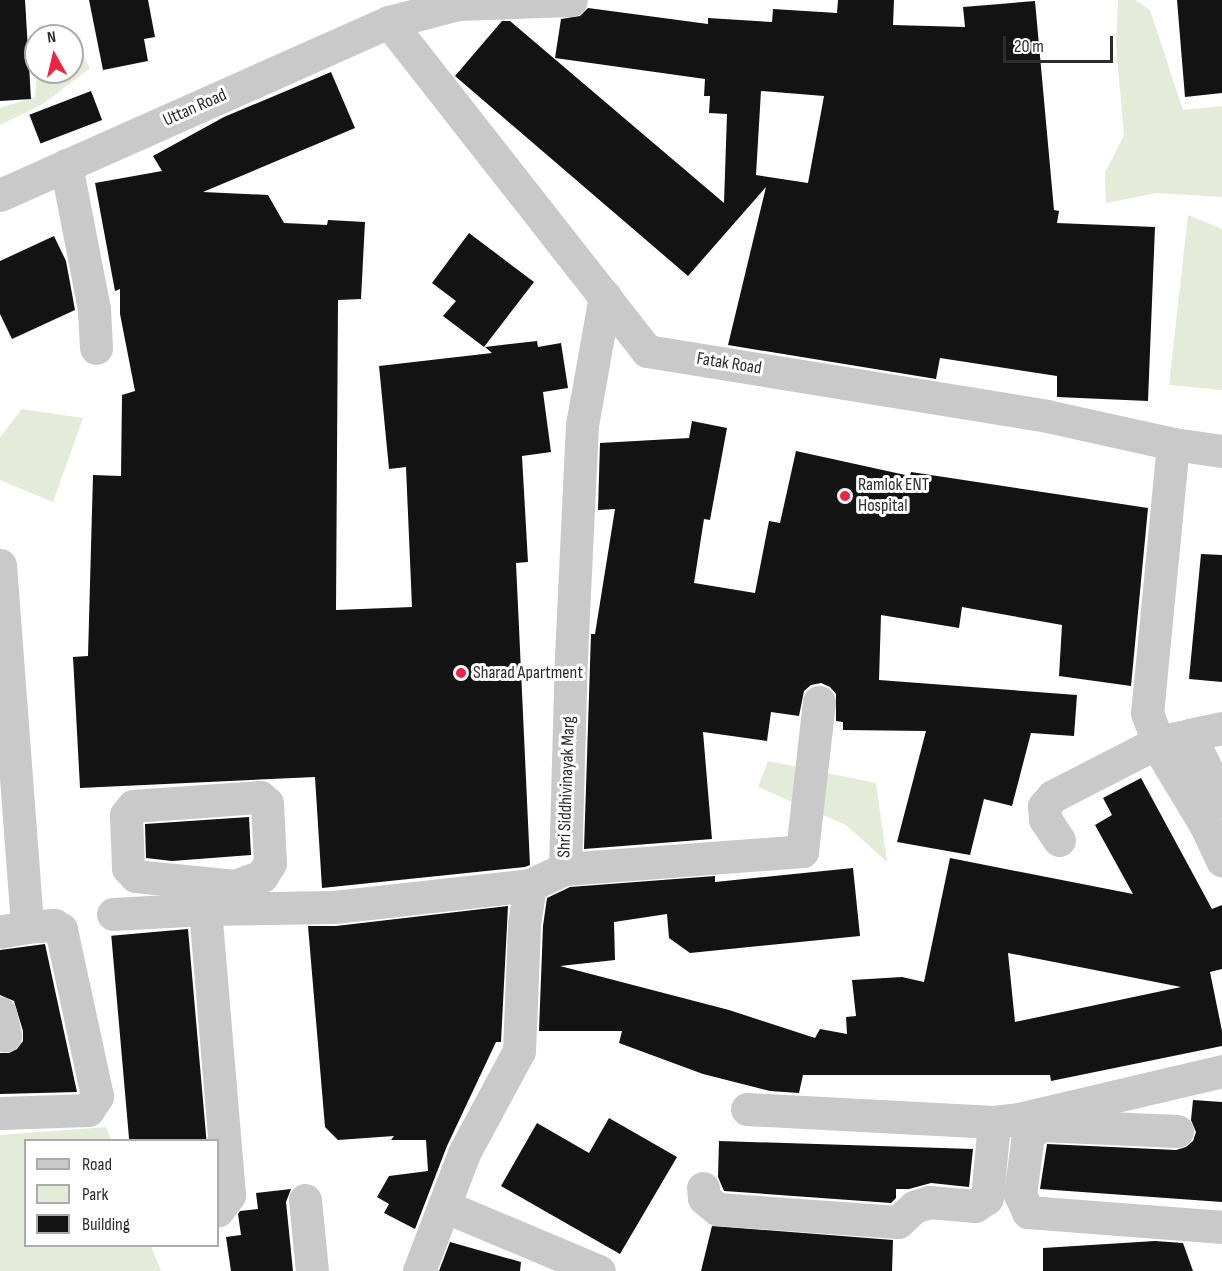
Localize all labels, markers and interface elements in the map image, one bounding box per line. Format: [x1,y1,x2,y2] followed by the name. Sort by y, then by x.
[24,24,84,84] north arrow
[1006,24,1116,62] scale bar
[46,28,57,48] text: N
[1014,36,1044,57] text: 20 m
[160,84,230,132] street label: Uttan Road
[695,348,763,380] street label: Fatak Road
[858,475,929,518] place label: Ramlok ENT Hospital
[836,487,854,505] marker: Ramlok ENT Hospital
[473,662,583,684] place label: Sharad Apartment
[454,666,468,680] marker: Sharad Apartment
[554,716,580,858] street label: Shri Siddhivinayak Marg
[24,1139,219,1247] legend
[82,1154,112,1175] text: Road
[82,1184,108,1205] text: Park
[82,1214,130,1235] text: Building

